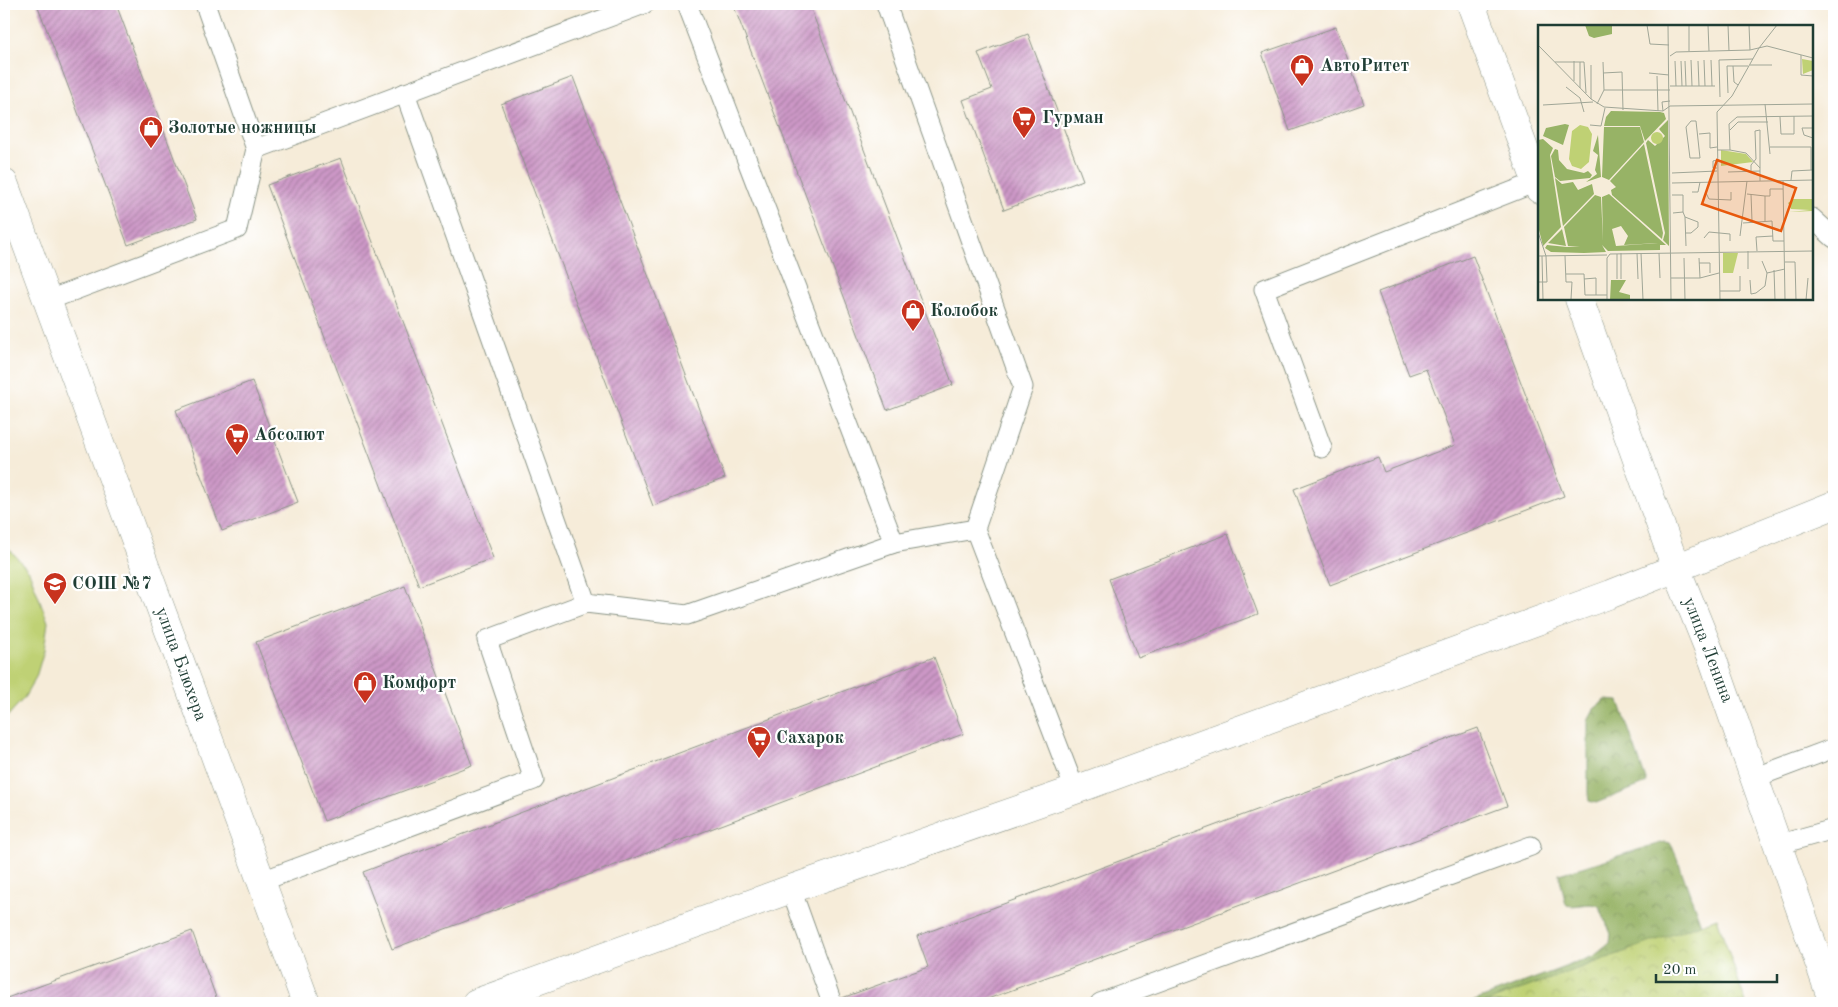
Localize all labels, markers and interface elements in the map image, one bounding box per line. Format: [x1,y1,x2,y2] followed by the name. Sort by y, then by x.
[1538,25,1813,300] inset map
[1289,53,1315,87] shop icon: АвтоРитет
[1320,57,1409,75] place label: АвтоРитет
[1011,105,1037,139] supermarket icon: Гурман
[1042,109,1104,127] place label: Гурман
[138,115,164,149] shop icon: Золотые ножницы
[168,119,317,137] place label: Золотые ножницы
[900,298,926,332] shop icon: Колобок
[930,302,998,320] place label: Колобок
[224,422,250,456] supermarket icon: Абсолют
[254,426,325,444] place label: Абсолют
[42,571,68,605] school or university icon: СОШ №7
[72,575,152,593] place label: СОШ №7
[1680,595,1736,705] street label: улица Ленина
[152,605,210,723] street label: улица Блюхера
[352,670,378,704] shop icon: Комфорт
[382,674,457,693] place label: Комфорт
[746,725,772,759] supermarket icon: Сахарок
[776,729,844,747] place label: Сахарок
[1656,952,1777,984] scale bar
[1663,963,1697,978] text: 20 m

